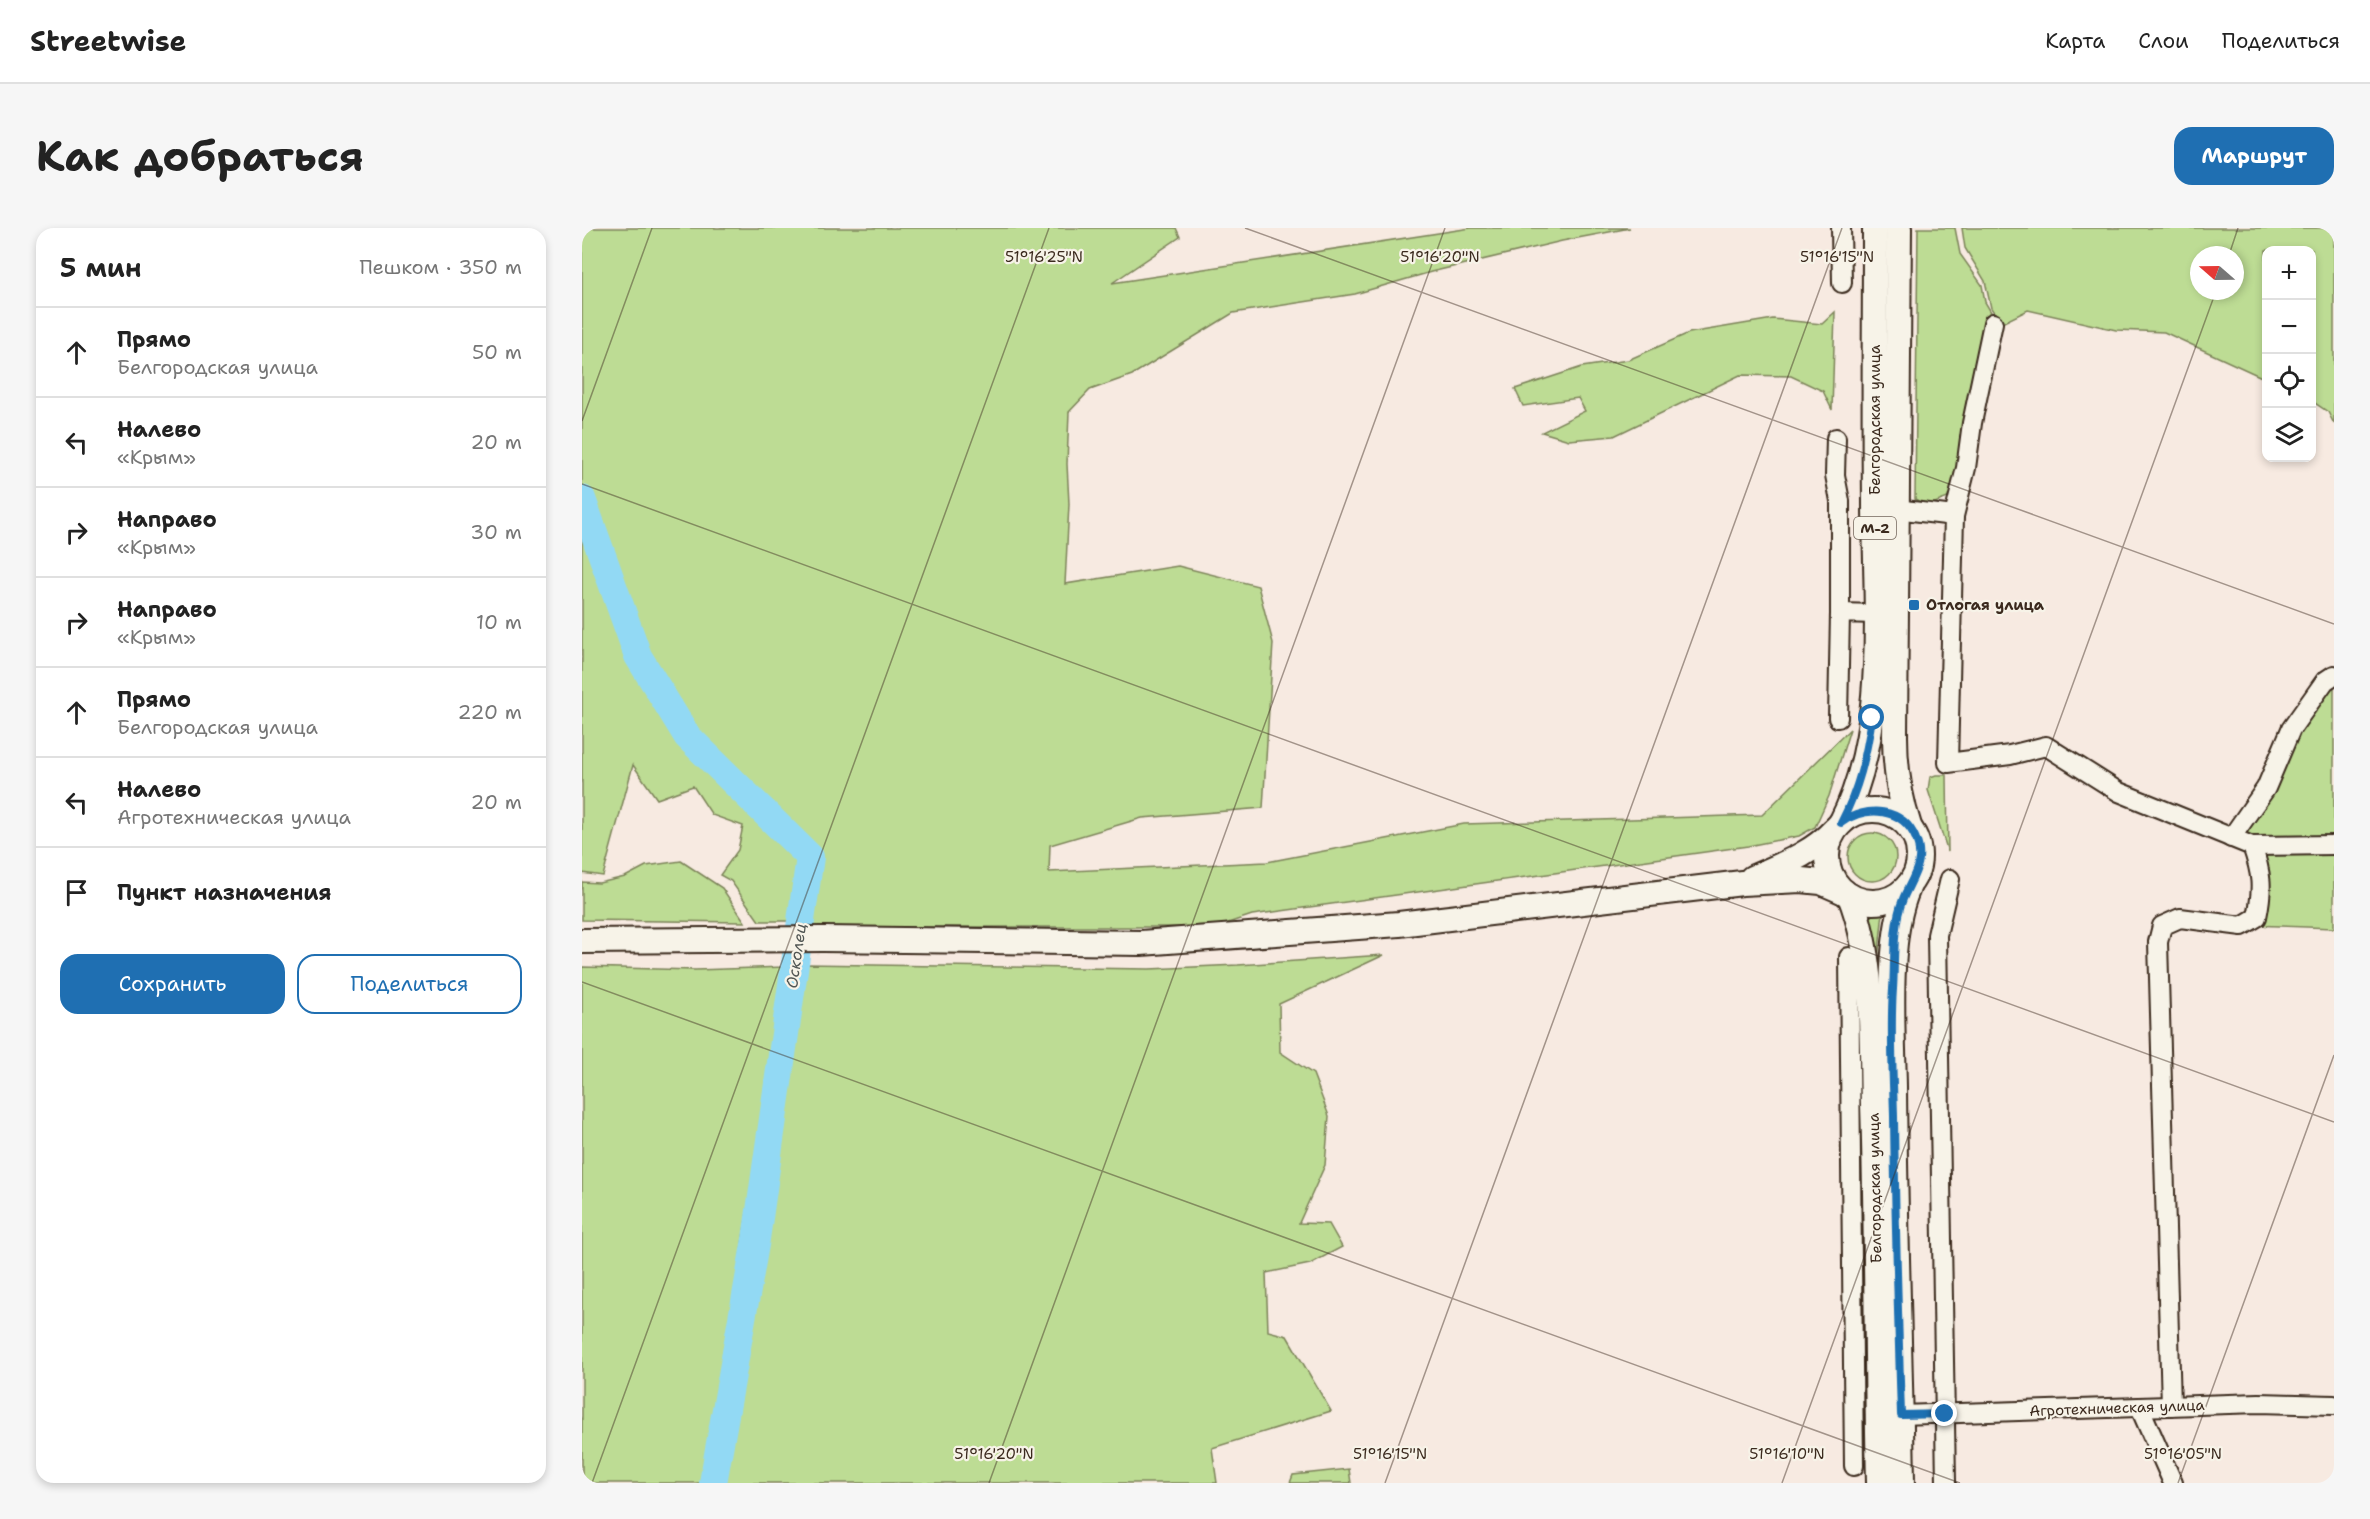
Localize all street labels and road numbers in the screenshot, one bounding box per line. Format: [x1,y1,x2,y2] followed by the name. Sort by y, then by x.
[1865,344,1885,495] street label: Белгородская улица
[1854,517,1896,539] road number: М-2
[1864,1112,1886,1264] street label: Белгородская улица
[2029,1395,2206,1421] street label: Агротехническая улица

